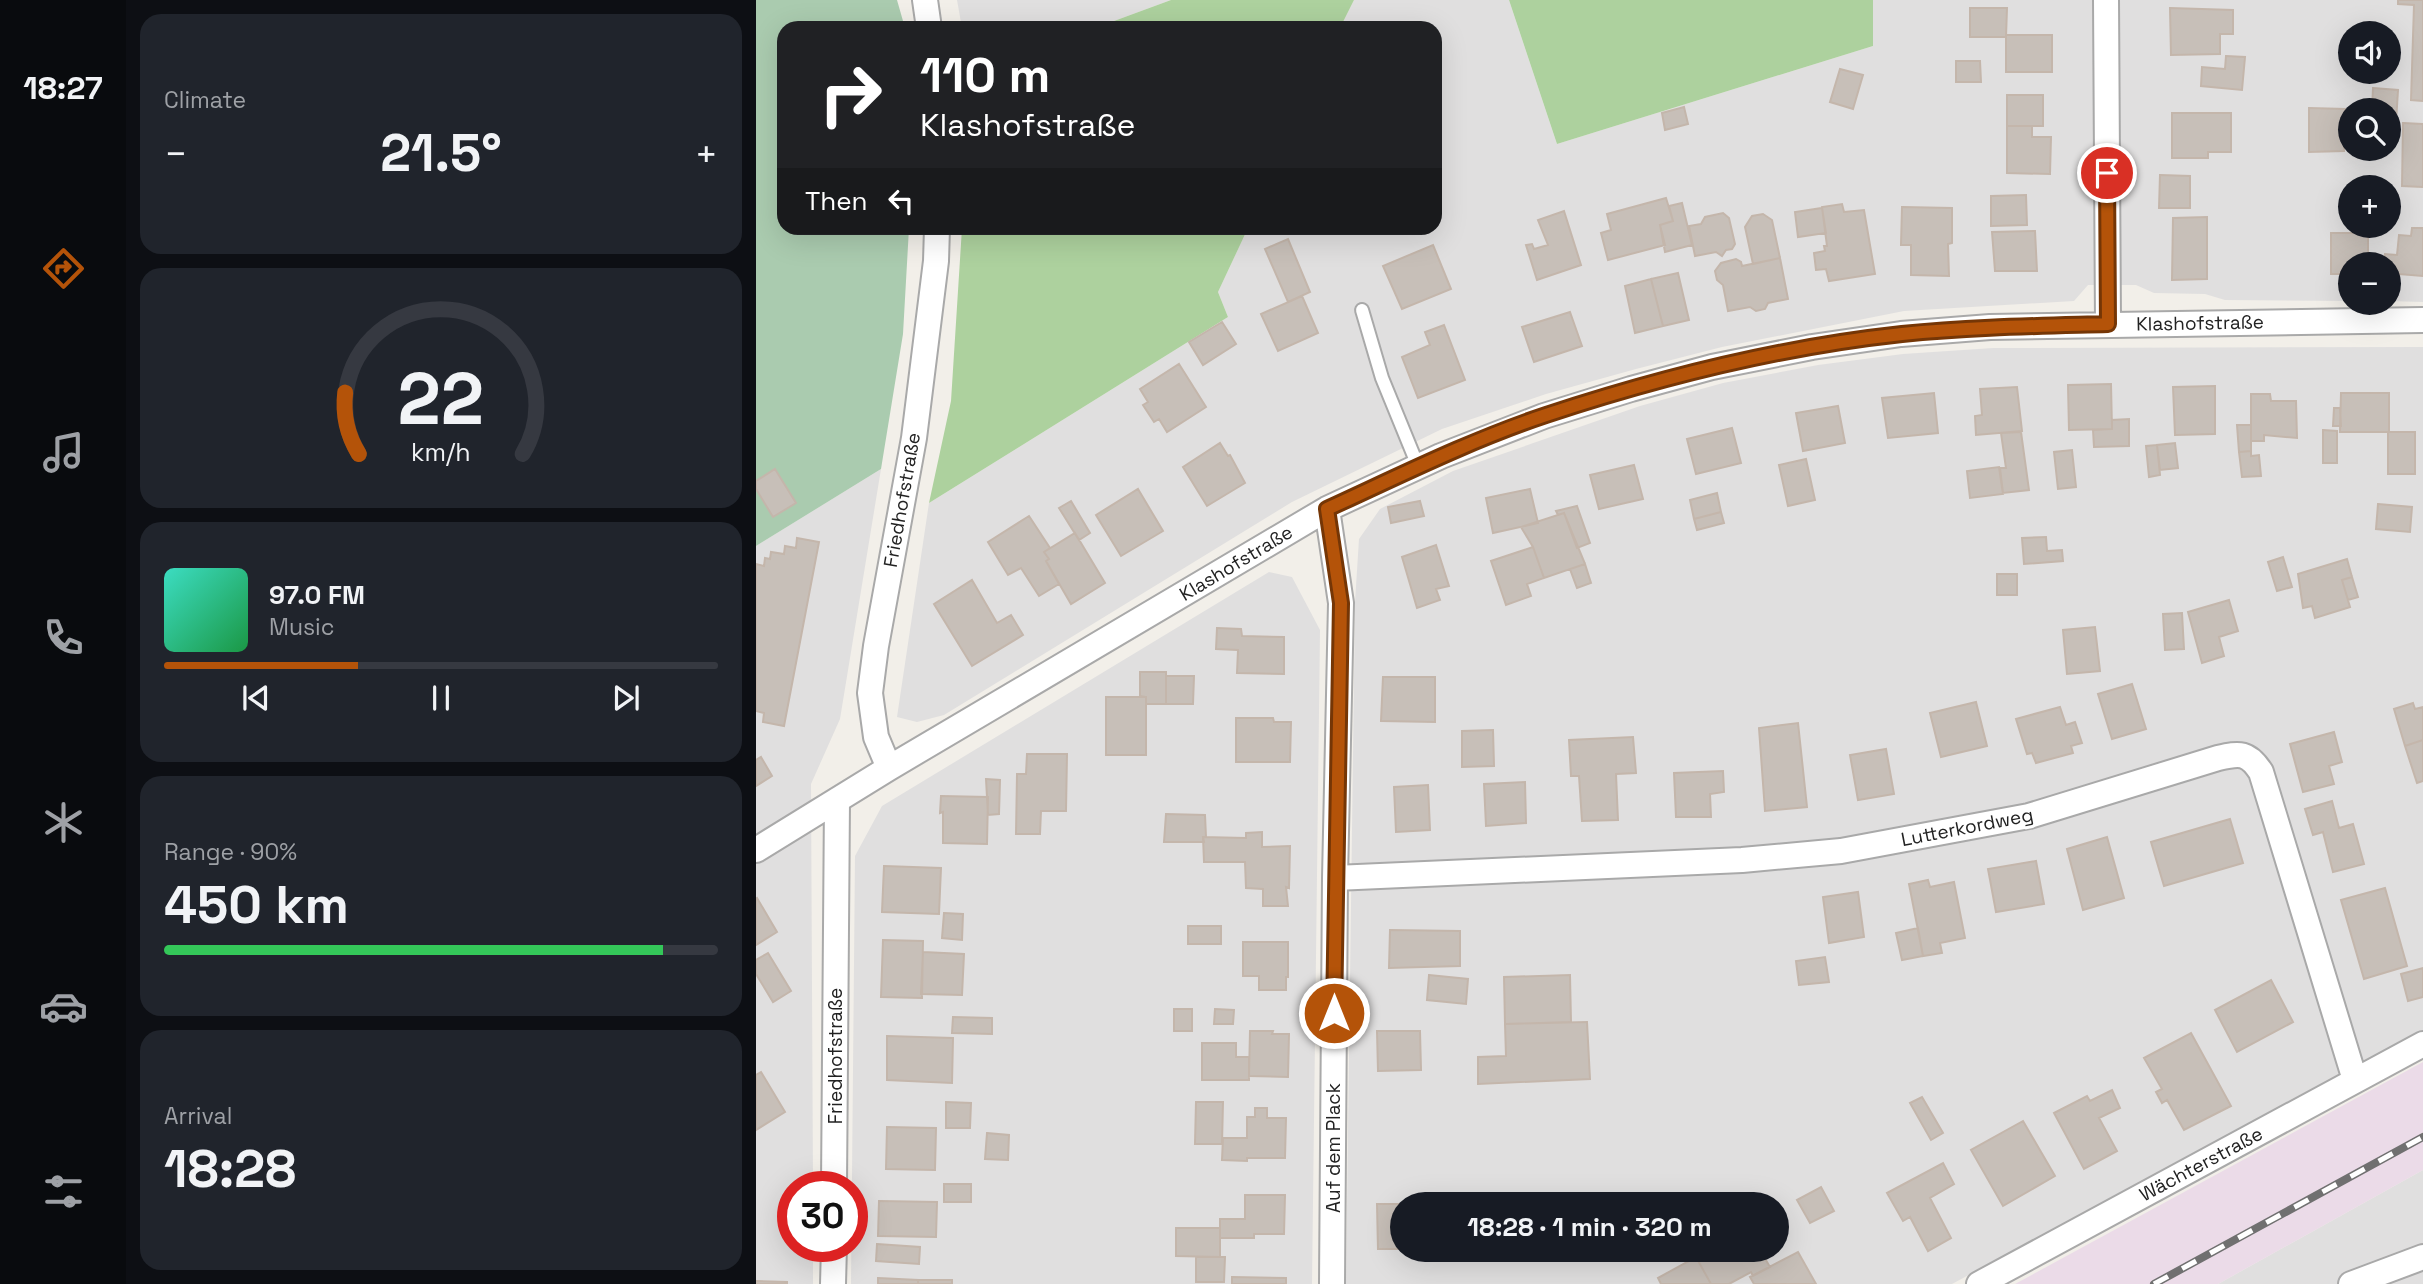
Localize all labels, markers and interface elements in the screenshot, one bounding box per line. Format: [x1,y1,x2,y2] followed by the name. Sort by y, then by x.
[2338,21,2401,315] map controls
[2338,21,2401,84] button: sound
[920,44,1050,106] text: 110 m
[805,49,896,140] icon: right
[23,68,103,108] text: 18:27
[164,85,246,115] text: Climate
[2338,98,2401,161] button: search
[920,105,1135,145] text: Klashofstraße
[380,120,502,186] text: 21.5°
[164,130,188,178] text: −
[694,130,718,178] text: +
[2077,143,2137,203] pin
[2088,154,2126,192] icon: arrive
[2338,175,2401,238] button: +
[882,182,920,220] icon: left
[805,184,868,218] text: Then
[39,244,88,293] icon: directions
[2338,252,2401,315] button: −
[2136,309,2264,337] street label: Klashofstraße
[398,352,484,445] text: 22
[39,428,88,477] icon: music
[878,431,926,569] street label: Friedhofstraße
[411,436,471,468] text: km/h
[1175,519,1297,607] street label: Klashofstraße
[269,578,365,612] text: 97.0 FM
[269,612,334,642] text: Music
[39,613,88,662] icon: phone
[237,679,275,717] icon: previous
[422,679,460,717] icon: pause
[607,679,645,717] icon: next
[39,798,88,847] icon: climate
[1899,802,2035,852] street label: Lutterkordweg
[164,837,297,867] text: Range · 90%
[164,872,349,938] text: 450 km
[1297,976,1371,1050] position arrow
[39,982,88,1031] icon: car
[823,988,848,1124] street label: Friedhofstraße
[1321,1083,1346,1213] street label: Auf dem Plack
[164,1101,232,1131] text: Arrival
[2135,1121,2267,1207] street label: Wächterstraße
[164,1136,296,1202] text: 18:28
[39,1167,88,1216] icon: filters
[777,1171,868,1262] speed limit sign: 30
[1467,1210,1712,1244] text: 18:28 · 1 min · 320 m

